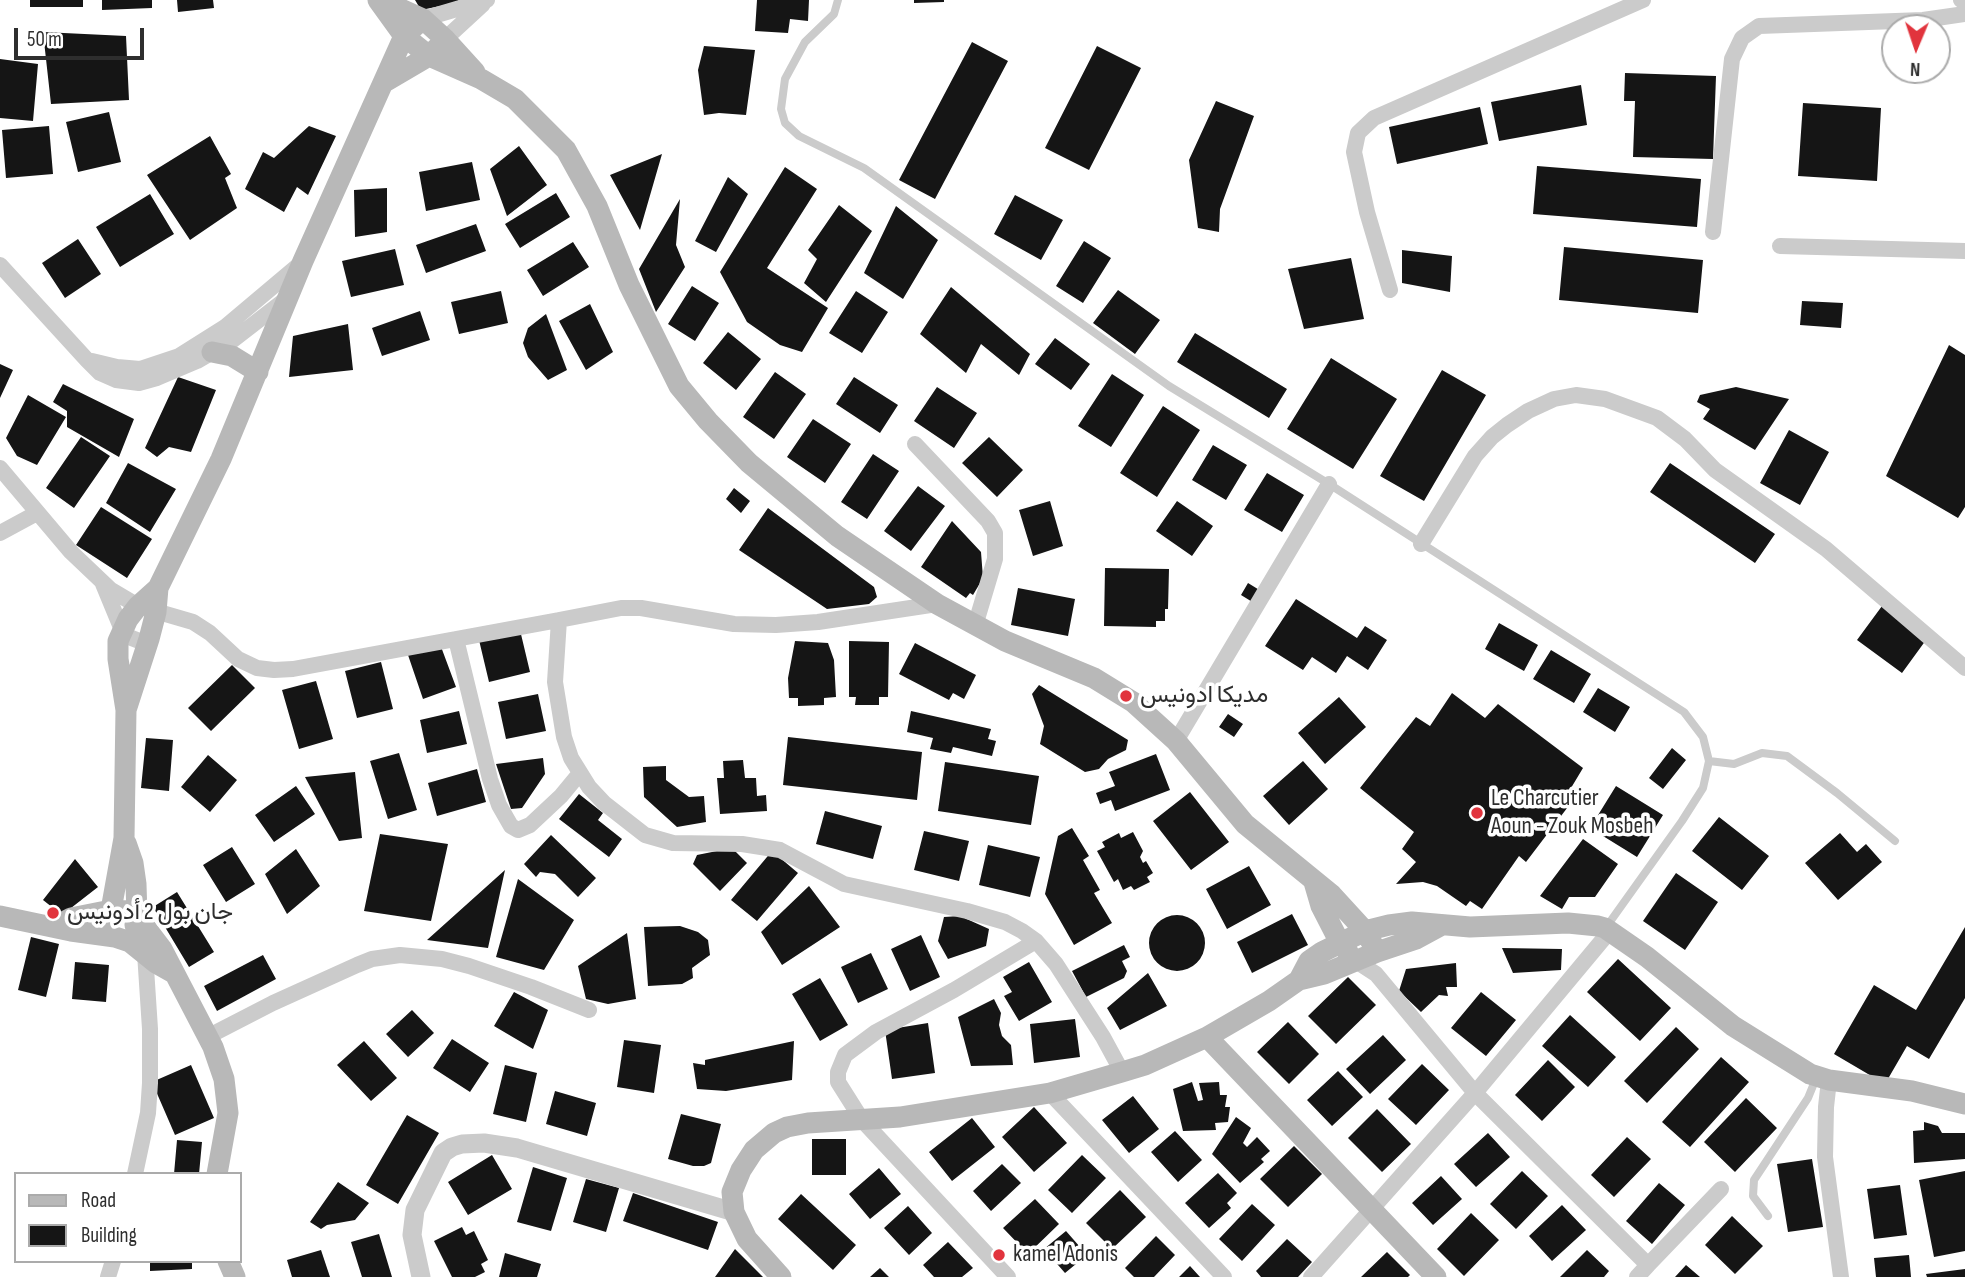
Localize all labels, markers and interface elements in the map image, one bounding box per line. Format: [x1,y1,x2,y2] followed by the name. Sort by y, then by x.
[18,14,147,58] scale bar
[1881,14,1951,84] north arrow
[27,27,62,52] text: 50 m
[1910,57,1921,80] text: N
[1140,682,1268,710] place label: مديكا ادونيس
[1118,688,1134,704] marker: مديكا ادونيس
[1491,785,1653,841] place label: Le Charcutier Aoun - Zouk Mosbeh
[1469,805,1485,821] marker: Le Charcutier Aoun - Zouk Mosbeh
[67,899,233,927] place label: جان بول 2 أدونيس
[45,905,61,921] marker: جان بول 2 أدونيس
[14,1172,242,1263] legend
[81,1188,116,1213] text: Road
[81,1223,137,1248] text: Building
[1013,1241,1118,1269] place label: kamel Adonis
[991,1247,1007,1263] marker: kamel Adonis

